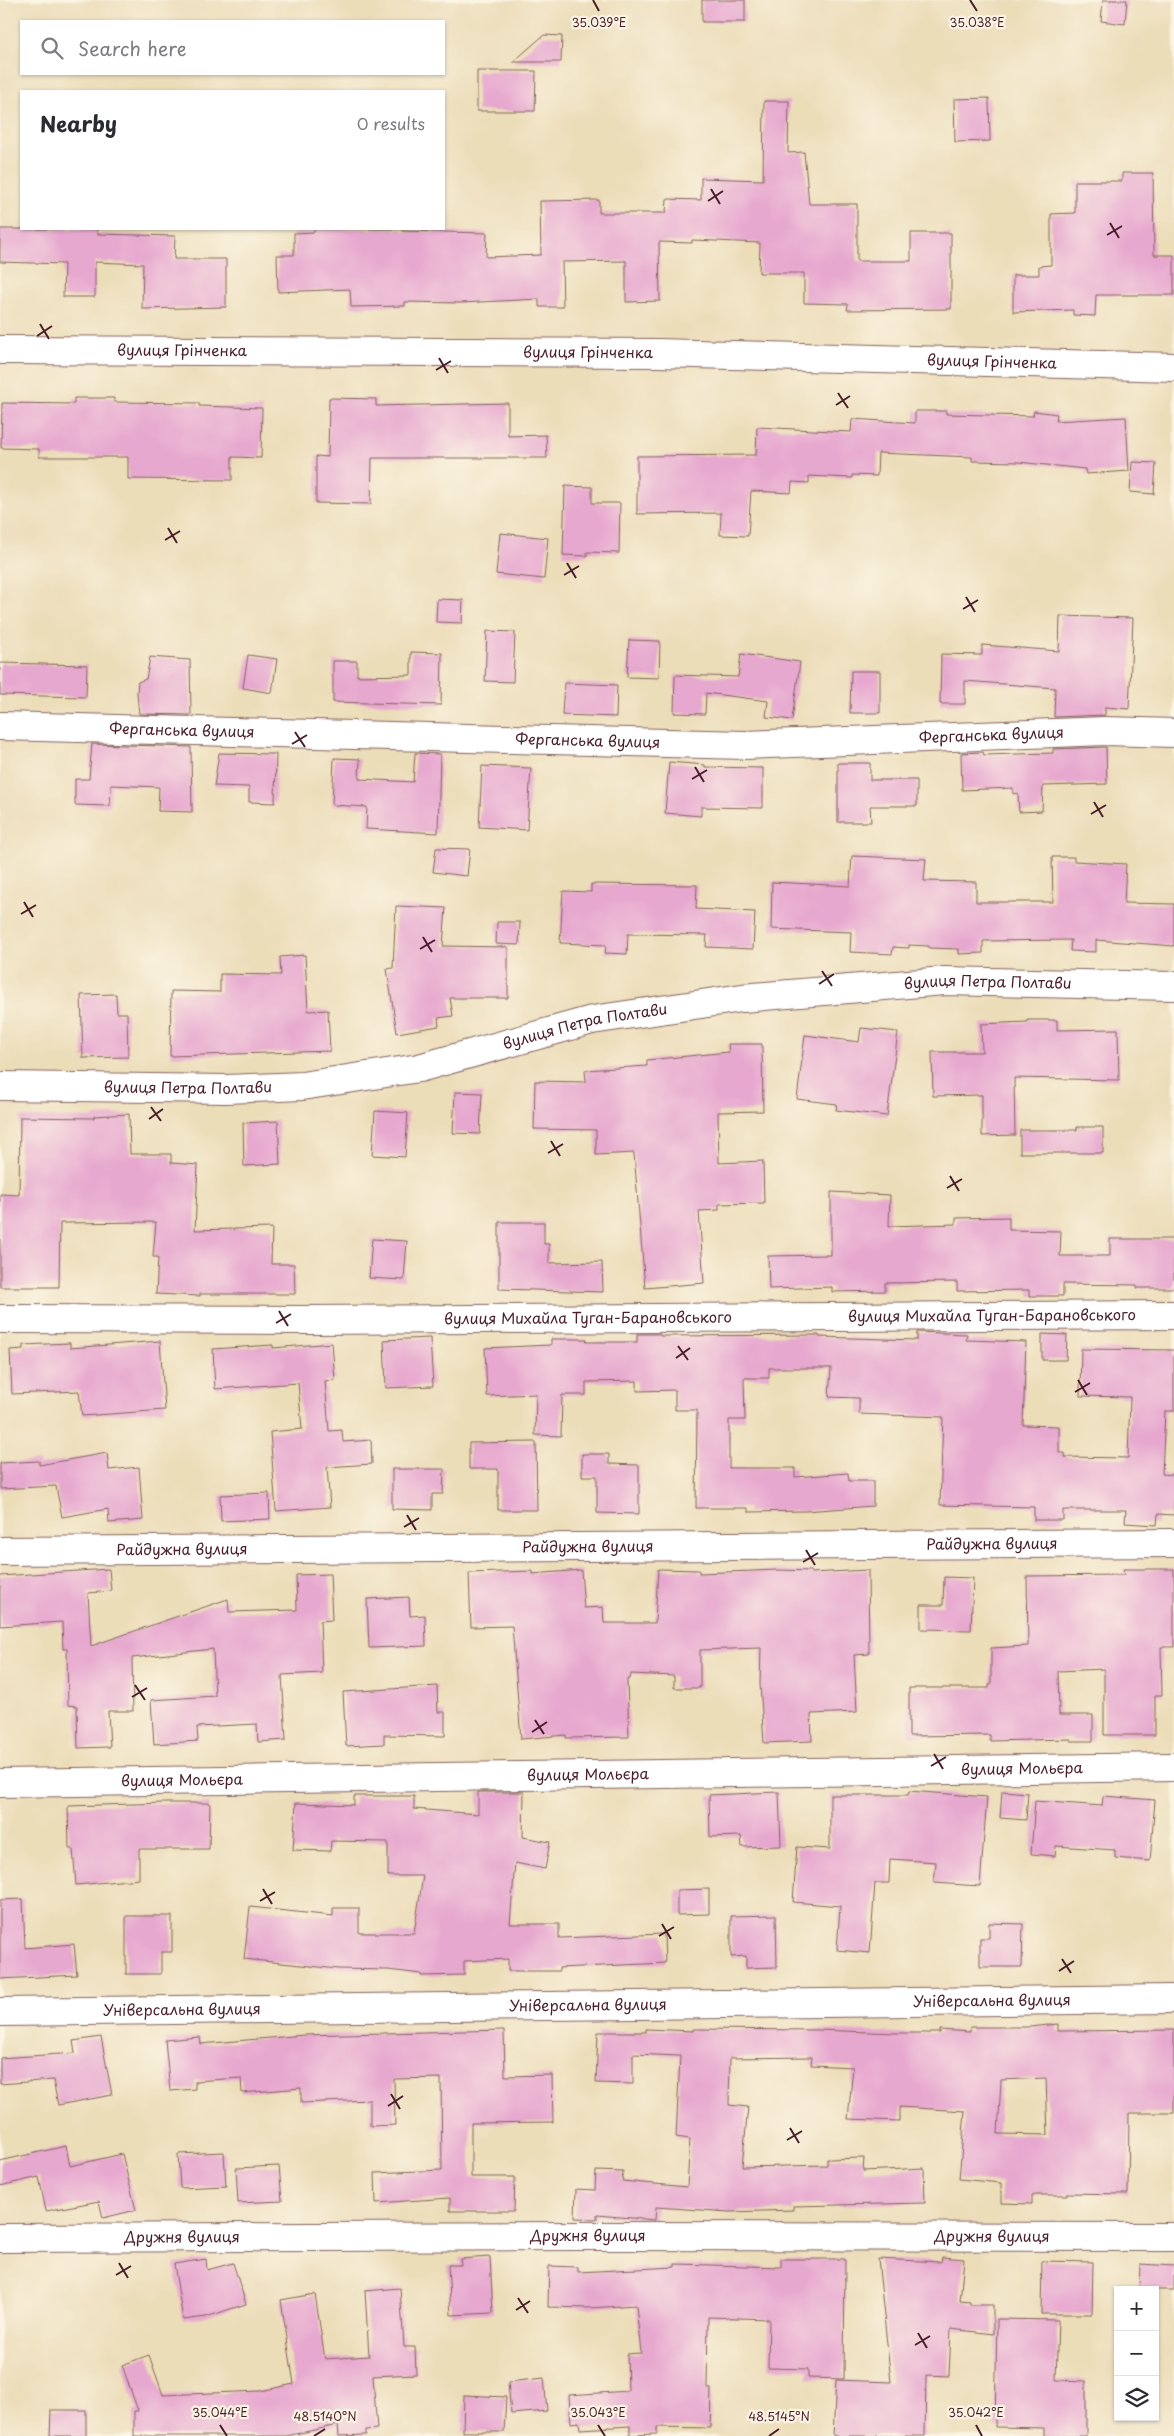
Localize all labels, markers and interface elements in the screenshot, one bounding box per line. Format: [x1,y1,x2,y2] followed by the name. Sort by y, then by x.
[572,13,626,31] text: 35.039°E
[949,13,1005,31] text: 35.038°E
[20,20,445,75] search box
[38,34,66,62] icon: search
[78,34,187,62] text: Search here
[40,107,117,139] text: Nearby
[357,111,425,135] text: 0 results
[117,338,248,361] street label: вулиця Грінченка
[523,339,654,363] street label: вулиця Грінченка
[927,347,1058,374] street label: вулиця Грінченка
[109,716,255,742] street label: Ферганська вулиця
[919,720,1064,748] street label: Ферганська вулиця
[515,726,661,753] street label: Ферганська вулиця
[903,968,1072,994] street label: вулиця Петра Полтави
[500,996,669,1054] street label: вулиця Петра Полтави
[104,1074,272,1099] street label: вулиця Петра Полтави
[848,1302,1136,1327] street label: вулиця Михайла Туган-Барановського
[444,1305,732,1329] street label: вулиця Михайла Туган-Барановського
[926,1531,1058,1555] street label: Райдужна вулиця
[522,1534,654,1557] street label: Райдужна вулиця
[116,1536,248,1560] street label: Райдужна вулиця
[961,1755,1084,1780] street label: вулиця Мольєра
[527,1761,650,1786] street label: вулиця Мольєра
[121,1767,244,1791] street label: вулиця Мольєра
[913,1987,1071,2012] street label: Універсальна вулиця
[509,1992,667,2016] street label: Універсальна вулиця
[103,1996,261,2021] street label: Універсальна вулиця
[529,2223,646,2246] street label: Дружня вулиця
[123,2224,240,2248] street label: Дружня вулиця
[933,2224,1050,2247] street label: Дружня вулиця
[1114,2286,1159,2421] map controls
[1114,2286,1159,2331] button: +
[1114,2331,1159,2376] button: −
[1114,2376,1159,2421] button: layers
[192,2403,248,2421] text: 35.044°E
[570,2403,626,2421] text: 35.043°E
[948,2403,1004,2421] text: 35.042°E
[293,2407,357,2425] text: 48.5140°N
[748,2407,810,2425] text: 48.5145°N

